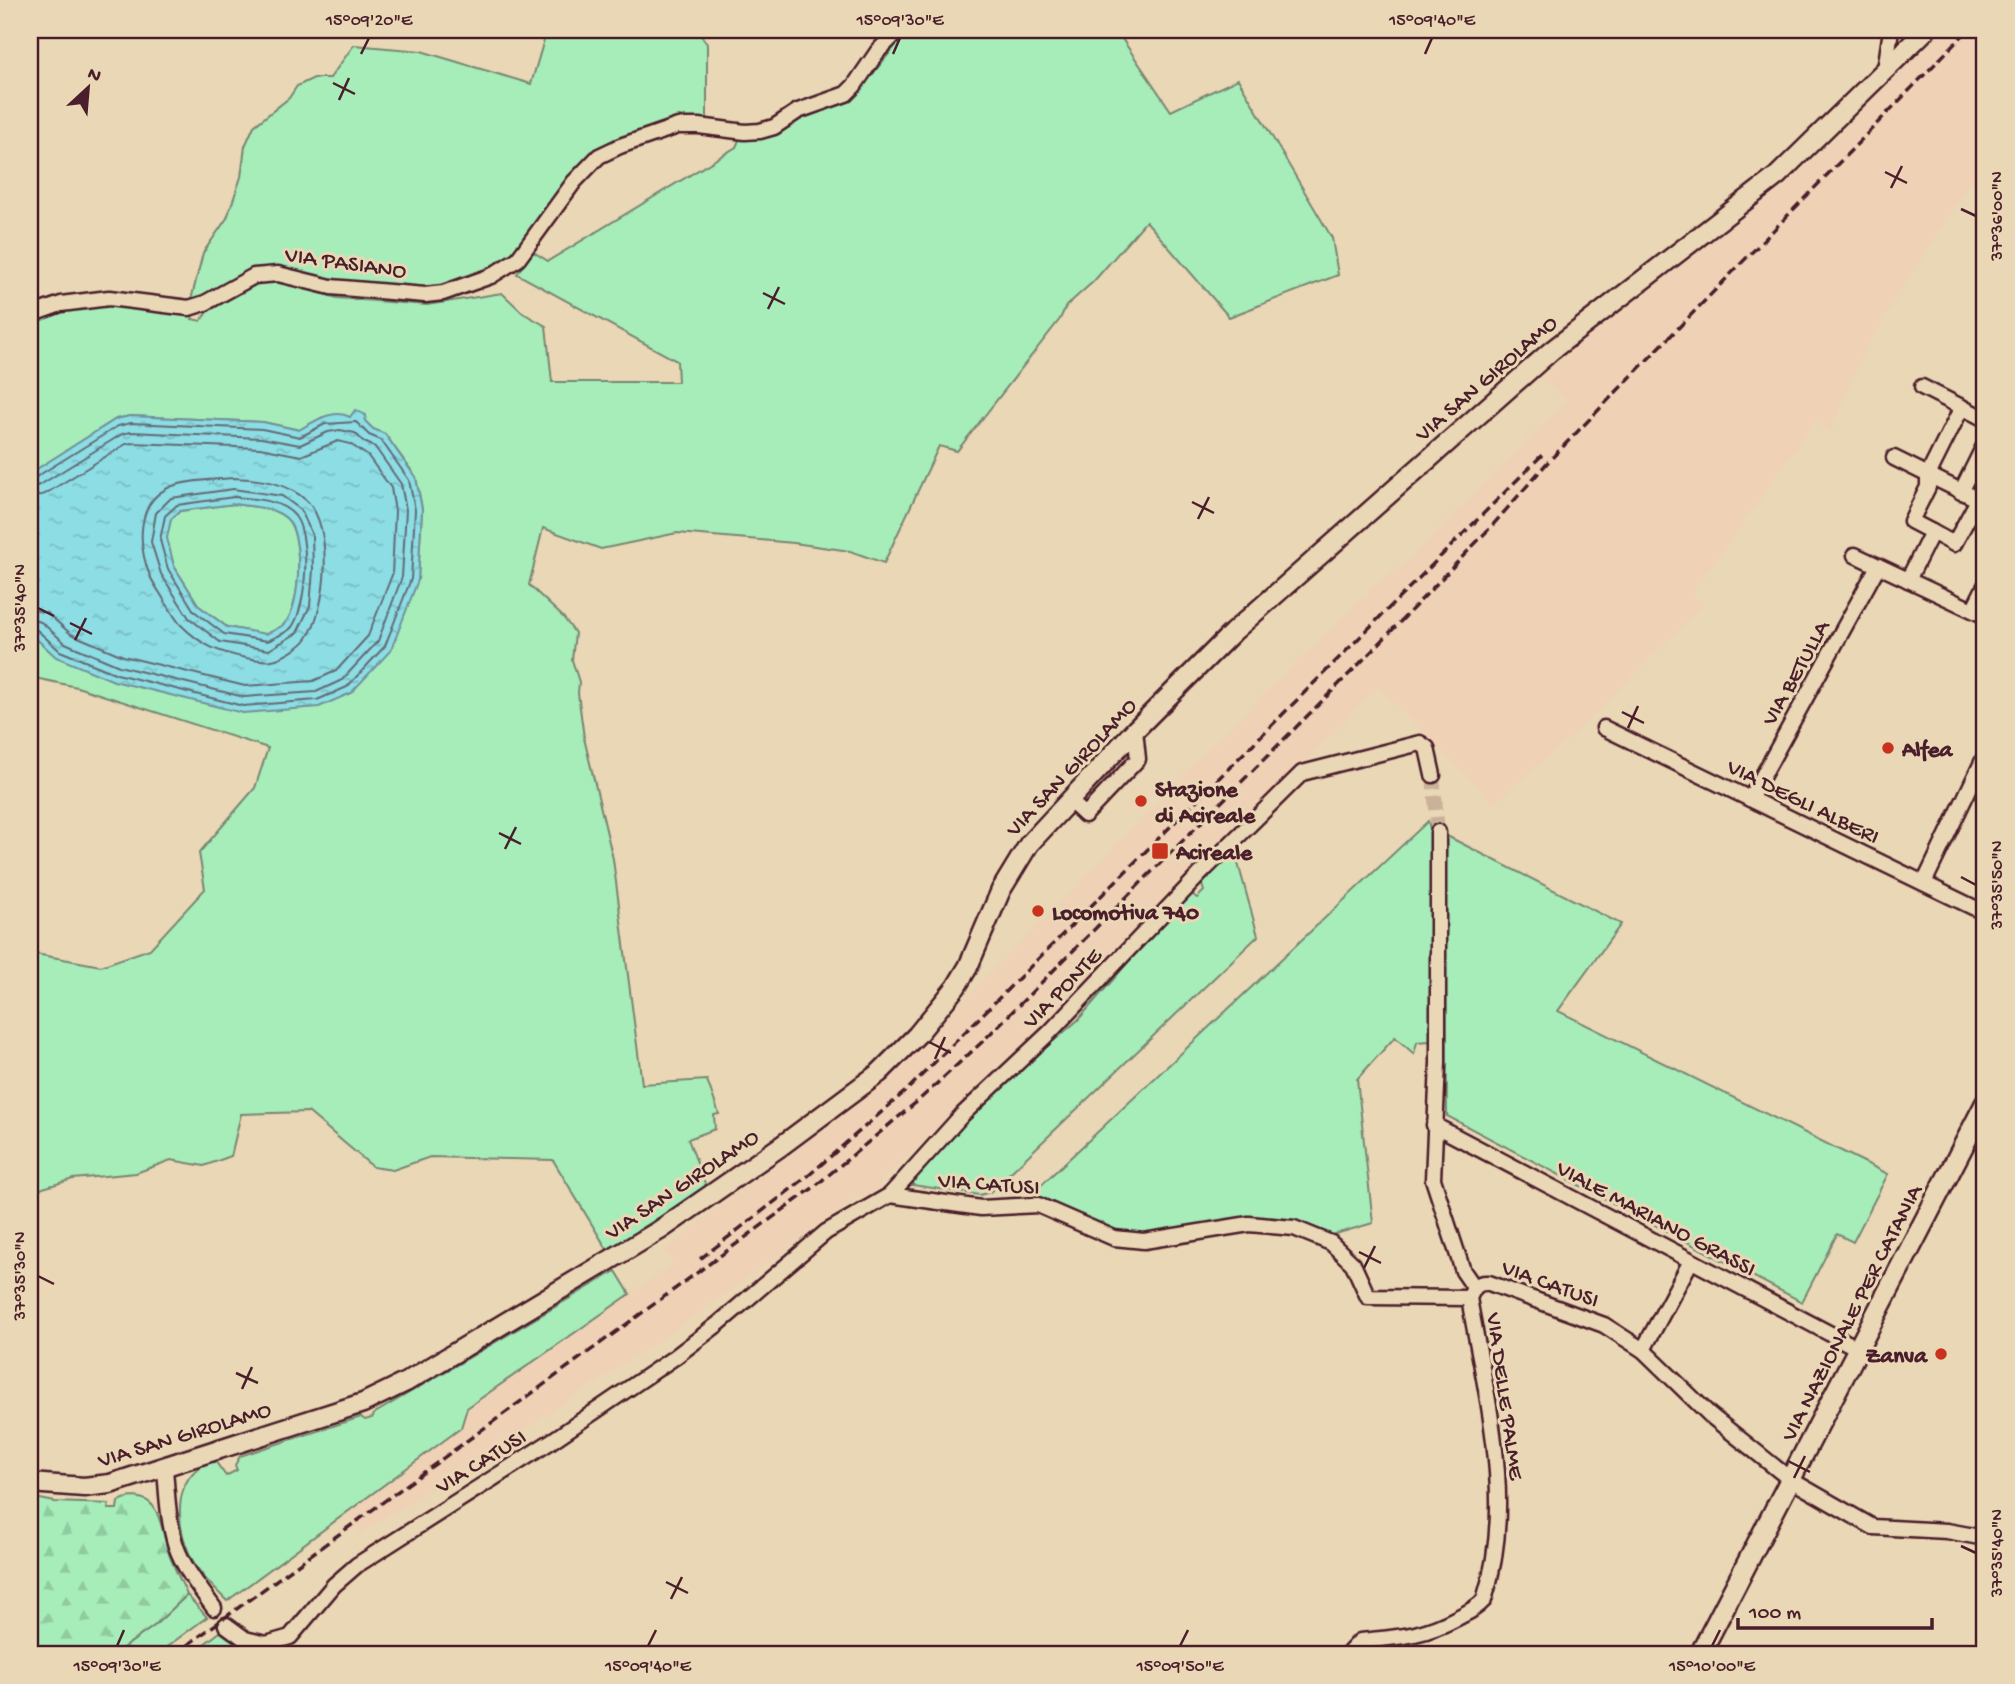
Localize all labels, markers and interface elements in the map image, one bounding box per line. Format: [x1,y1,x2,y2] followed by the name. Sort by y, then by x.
[325,11,413,32] text: 15°09'20"E
[856,11,944,32] text: 15°09'30"E
[1388,11,1476,32] text: 15°09'40"E
[52,52,122,122] north arrow
[83,63,105,89] text: N
[1988,171,2009,262] text: 37°36'00"N
[282,242,408,286] street label: VIA PASIANO
[1410,310,1564,449] street label: VIA SAN GIROLAMO
[11,564,32,653] text: 37°35'40"N
[1757,615,1838,732] street label: VIA BETULLA
[1001,693,1144,844] street label: VIA SAN GIROLAMO
[1901,738,1954,765] place label: Alfea
[1880,740,1896,756] marker: Alfea
[1721,754,1883,852] street label: VIA DEGLI ALBERI
[1155,778,1256,831] place label: Stazione di Acireale
[1133,793,1149,809] marker: Stazione di Acireale
[1988,840,2009,931] text: 37°35'50"N
[1150,841,1170,861] marker: Acireale
[1175,841,1253,868] place label: Acireale
[1052,901,1199,928] place label: Locomotiva 740
[1030,903,1046,919] marker: Locomotiva 740
[1018,942,1110,1036] street label: VIA PONTE
[600,1124,765,1248] street label: VIA SAN GIROLAMO
[1550,1156,1760,1284] street label: VIALE MARIANO GRASSI
[936,1168,1040,1203] street label: VIA CATUSI
[1776,1180,1930,1447] street label: VIA NAZIONALE PER CATANIA
[11,1232,32,1321] text: 37°35'30"N
[1496,1255,1602,1315] street label: VIA CATUSI
[1478,1310,1529,1483] street label: VIA DELLE PALME
[1866,1344,1928,1371] place label: Zanva
[1933,1346,1949,1362] marker: Zanva
[94,1397,275,1476] street label: VIA SAN GIROLAMO
[431,1425,532,1502] street label: VIA CATUSI
[1988,1509,2009,1598] text: 37°35'40"N
[1738,1586,1933,1630] scale bar
[1748,1602,1801,1627] text: 100 m
[73,1657,161,1678] text: 15°09'30"E
[604,1657,692,1678] text: 15°09'40"E
[1135,1657,1224,1678] text: 15°09'50"E
[1668,1657,1756,1678] text: 15°10'00"E

